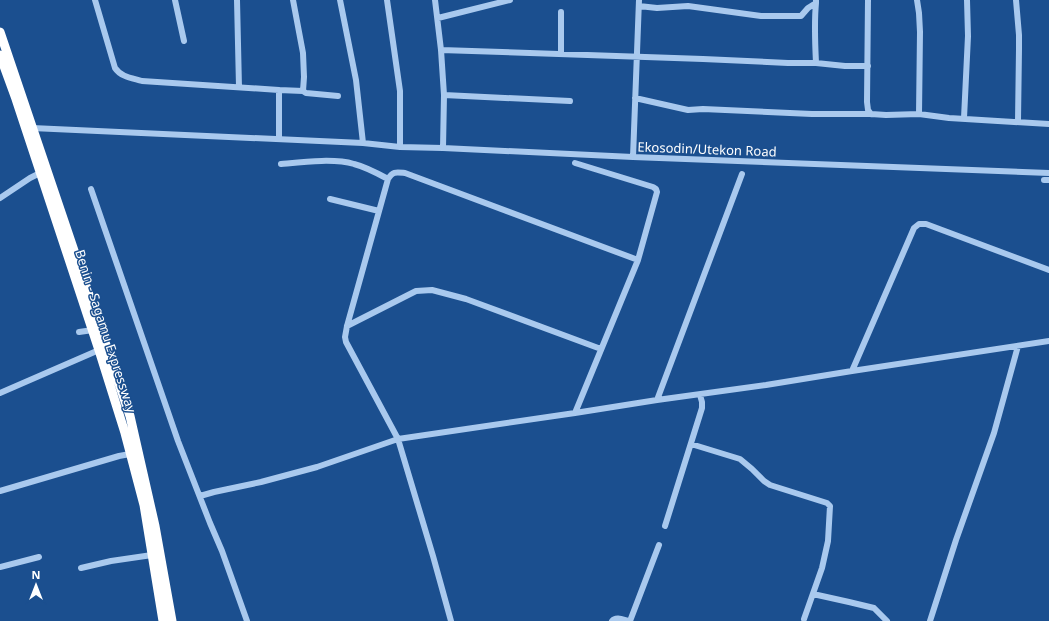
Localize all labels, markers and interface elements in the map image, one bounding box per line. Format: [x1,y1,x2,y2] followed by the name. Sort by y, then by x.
[637,138,777,160] street label: Ekosodin/Utekon Road
[71,247,141,415] street label: Benin - Sagamu Expressway
[16,565,56,605] north arrow
[32,567,40,582] text: N

